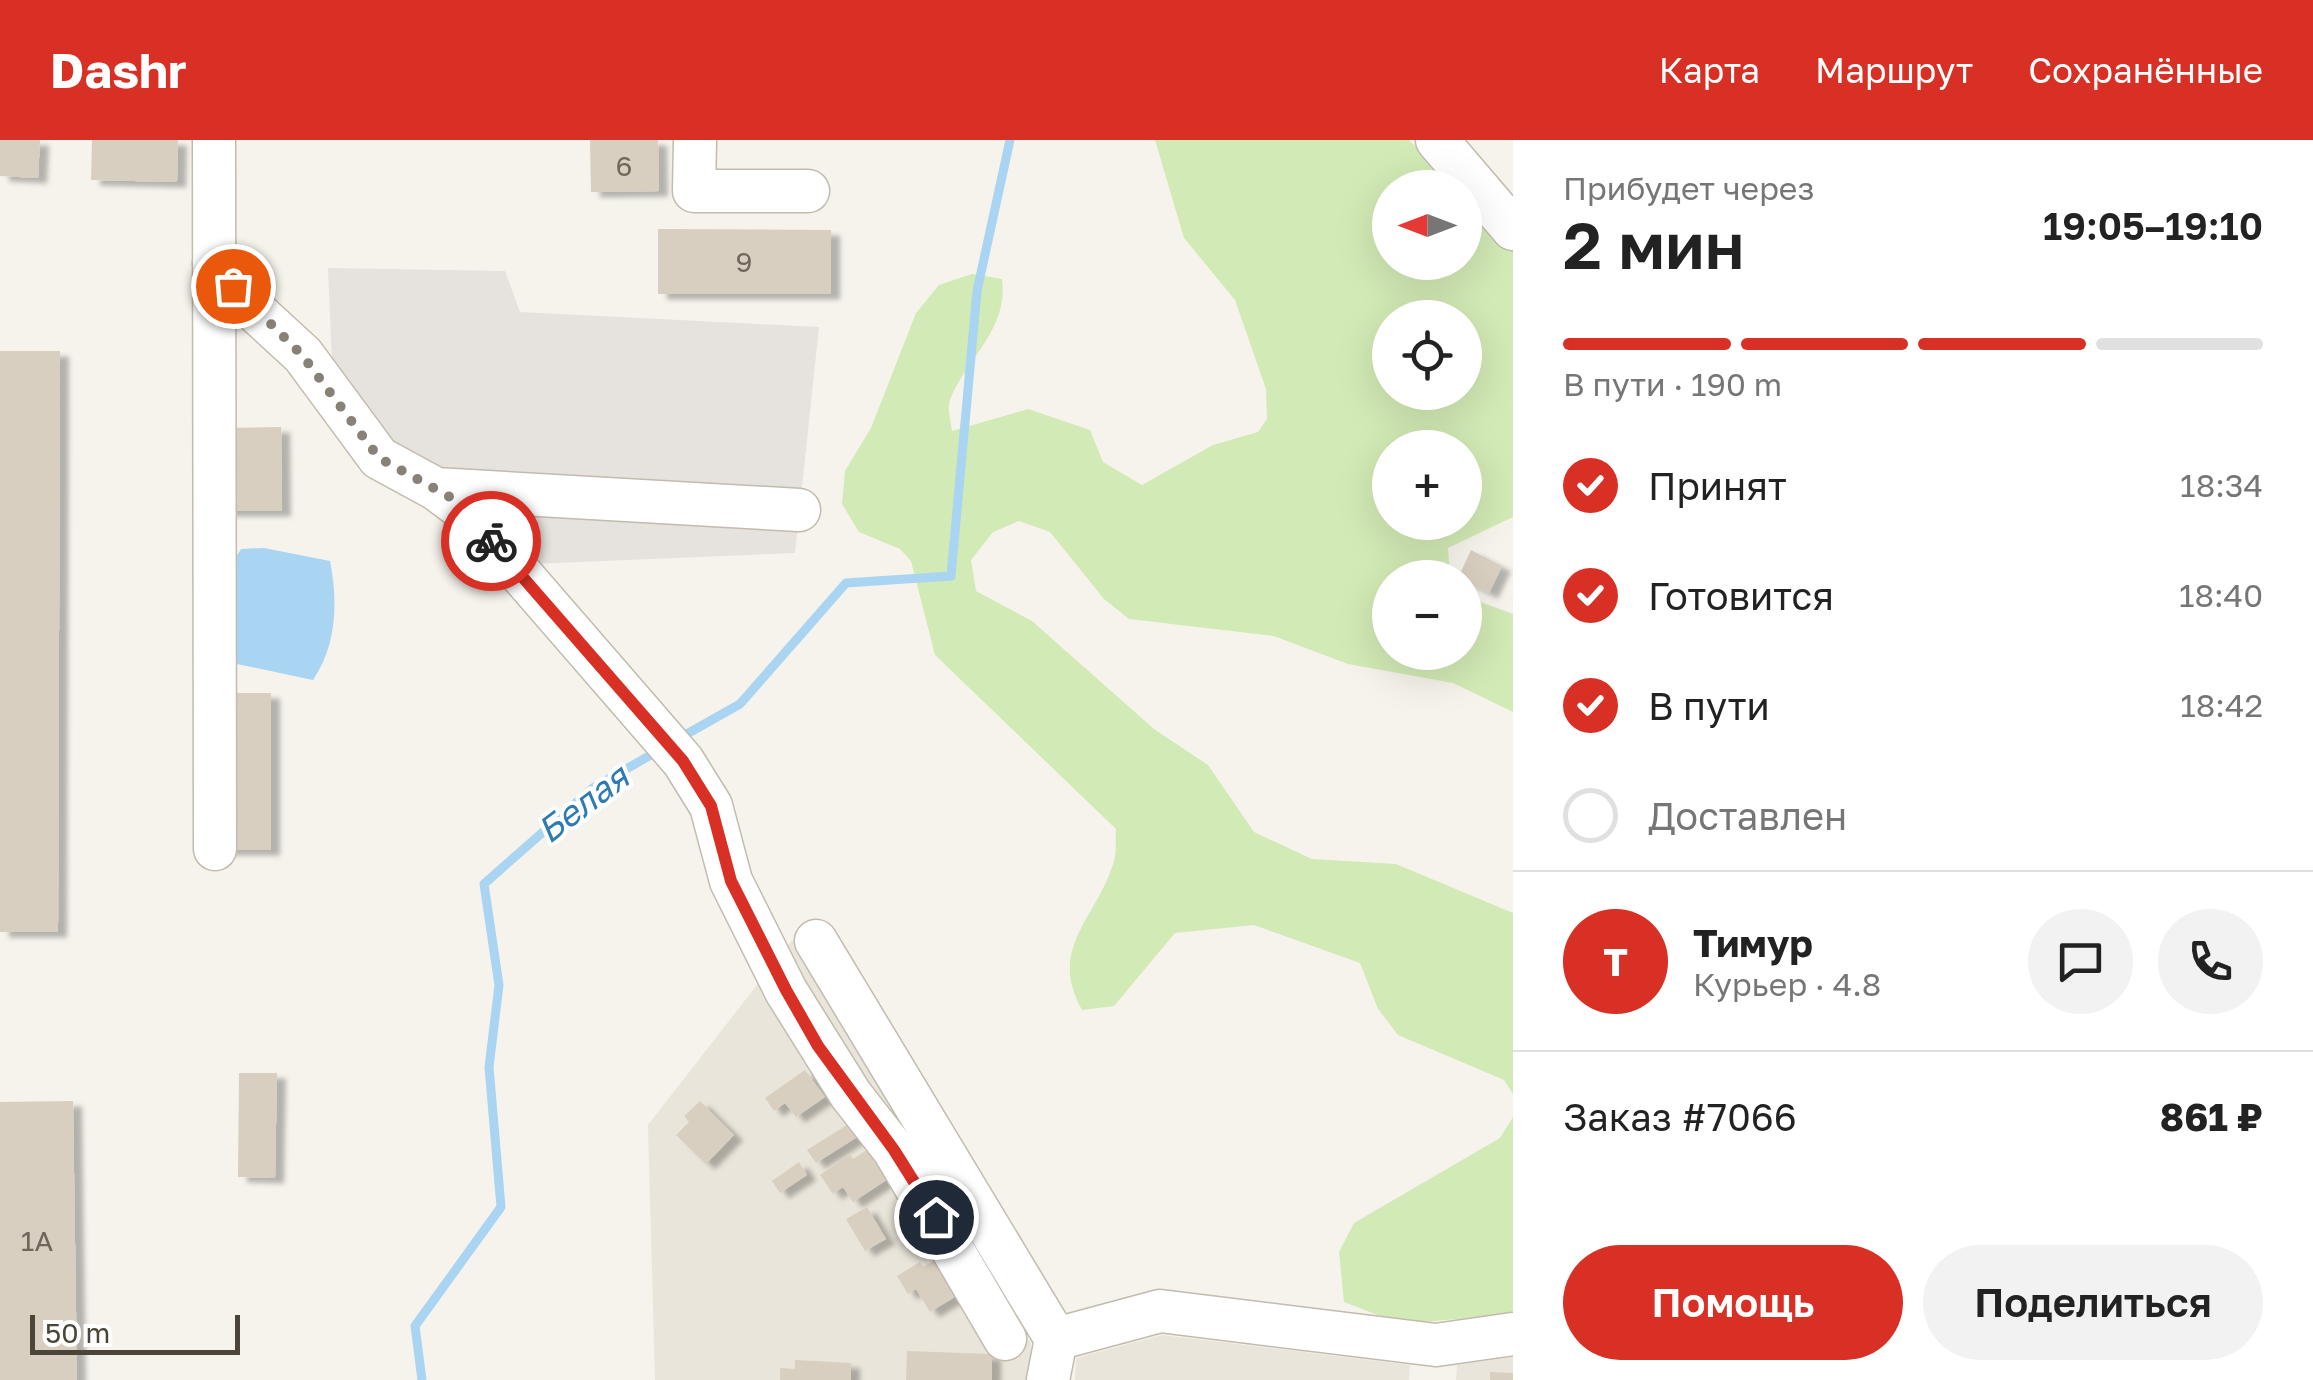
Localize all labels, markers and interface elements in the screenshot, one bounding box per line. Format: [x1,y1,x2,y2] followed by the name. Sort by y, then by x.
[50,41,187,99] text: Dashr
[1659,49,1760,91] text: Карта
[1815,49,1973,91] text: Маршрут
[2028,49,2263,91] text: Сохранённые
[616,149,632,182] house number: 6
[1563,169,1814,207] text: Прибудет через
[1372,170,1482,280] north arrow
[1372,170,1482,670] map controls
[2043,203,2263,248] text: 19:05–19:10
[1563,205,1744,283] text: 2 мин
[191,244,276,329] pin
[736,245,752,278] house number: 9
[206,259,261,314] icon: bag
[1372,300,1482,410] button: locate
[1563,365,1782,403] text: В пути · 190 m
[1372,430,1482,540] button: +
[1563,458,1618,513] icon: check
[1648,463,1787,508] text: Принят
[2180,466,2263,504] text: 18:34
[441,491,541,591] courier
[464,514,519,569] icon: bike
[1372,560,1482,670] button: −
[1563,568,1618,623] icon: check
[1648,573,1834,618] text: Готовится
[2179,576,2263,614] text: 18:40
[1563,678,1618,733] icon: check
[1648,683,1770,728] text: В пути
[2180,686,2263,724] text: 18:42
[528,754,638,851] water label: Белая
[1648,793,1847,838] text: Доставлен
[2028,909,2133,1014] button: chat
[2158,909,2263,1014] button: phone
[1693,920,1813,965] text: Тимур
[1603,939,1628,984] text: Т
[1693,965,1881,1003] text: Курьер · 4.8
[1563,1094,1797,1139] text: Заказ #7066
[2160,1094,2263,1139] text: 861 ₽
[894,1175,979,1260] pin
[909,1190,964,1245] icon: home
[21,1224,53,1257] house number: 1А
[1563,1245,1903,1360] button: Помощь
[1923,1245,2263,1360] button: Поделиться
[30,1310,240,1354] scale bar
[45,1316,110,1349] text: 50 m

